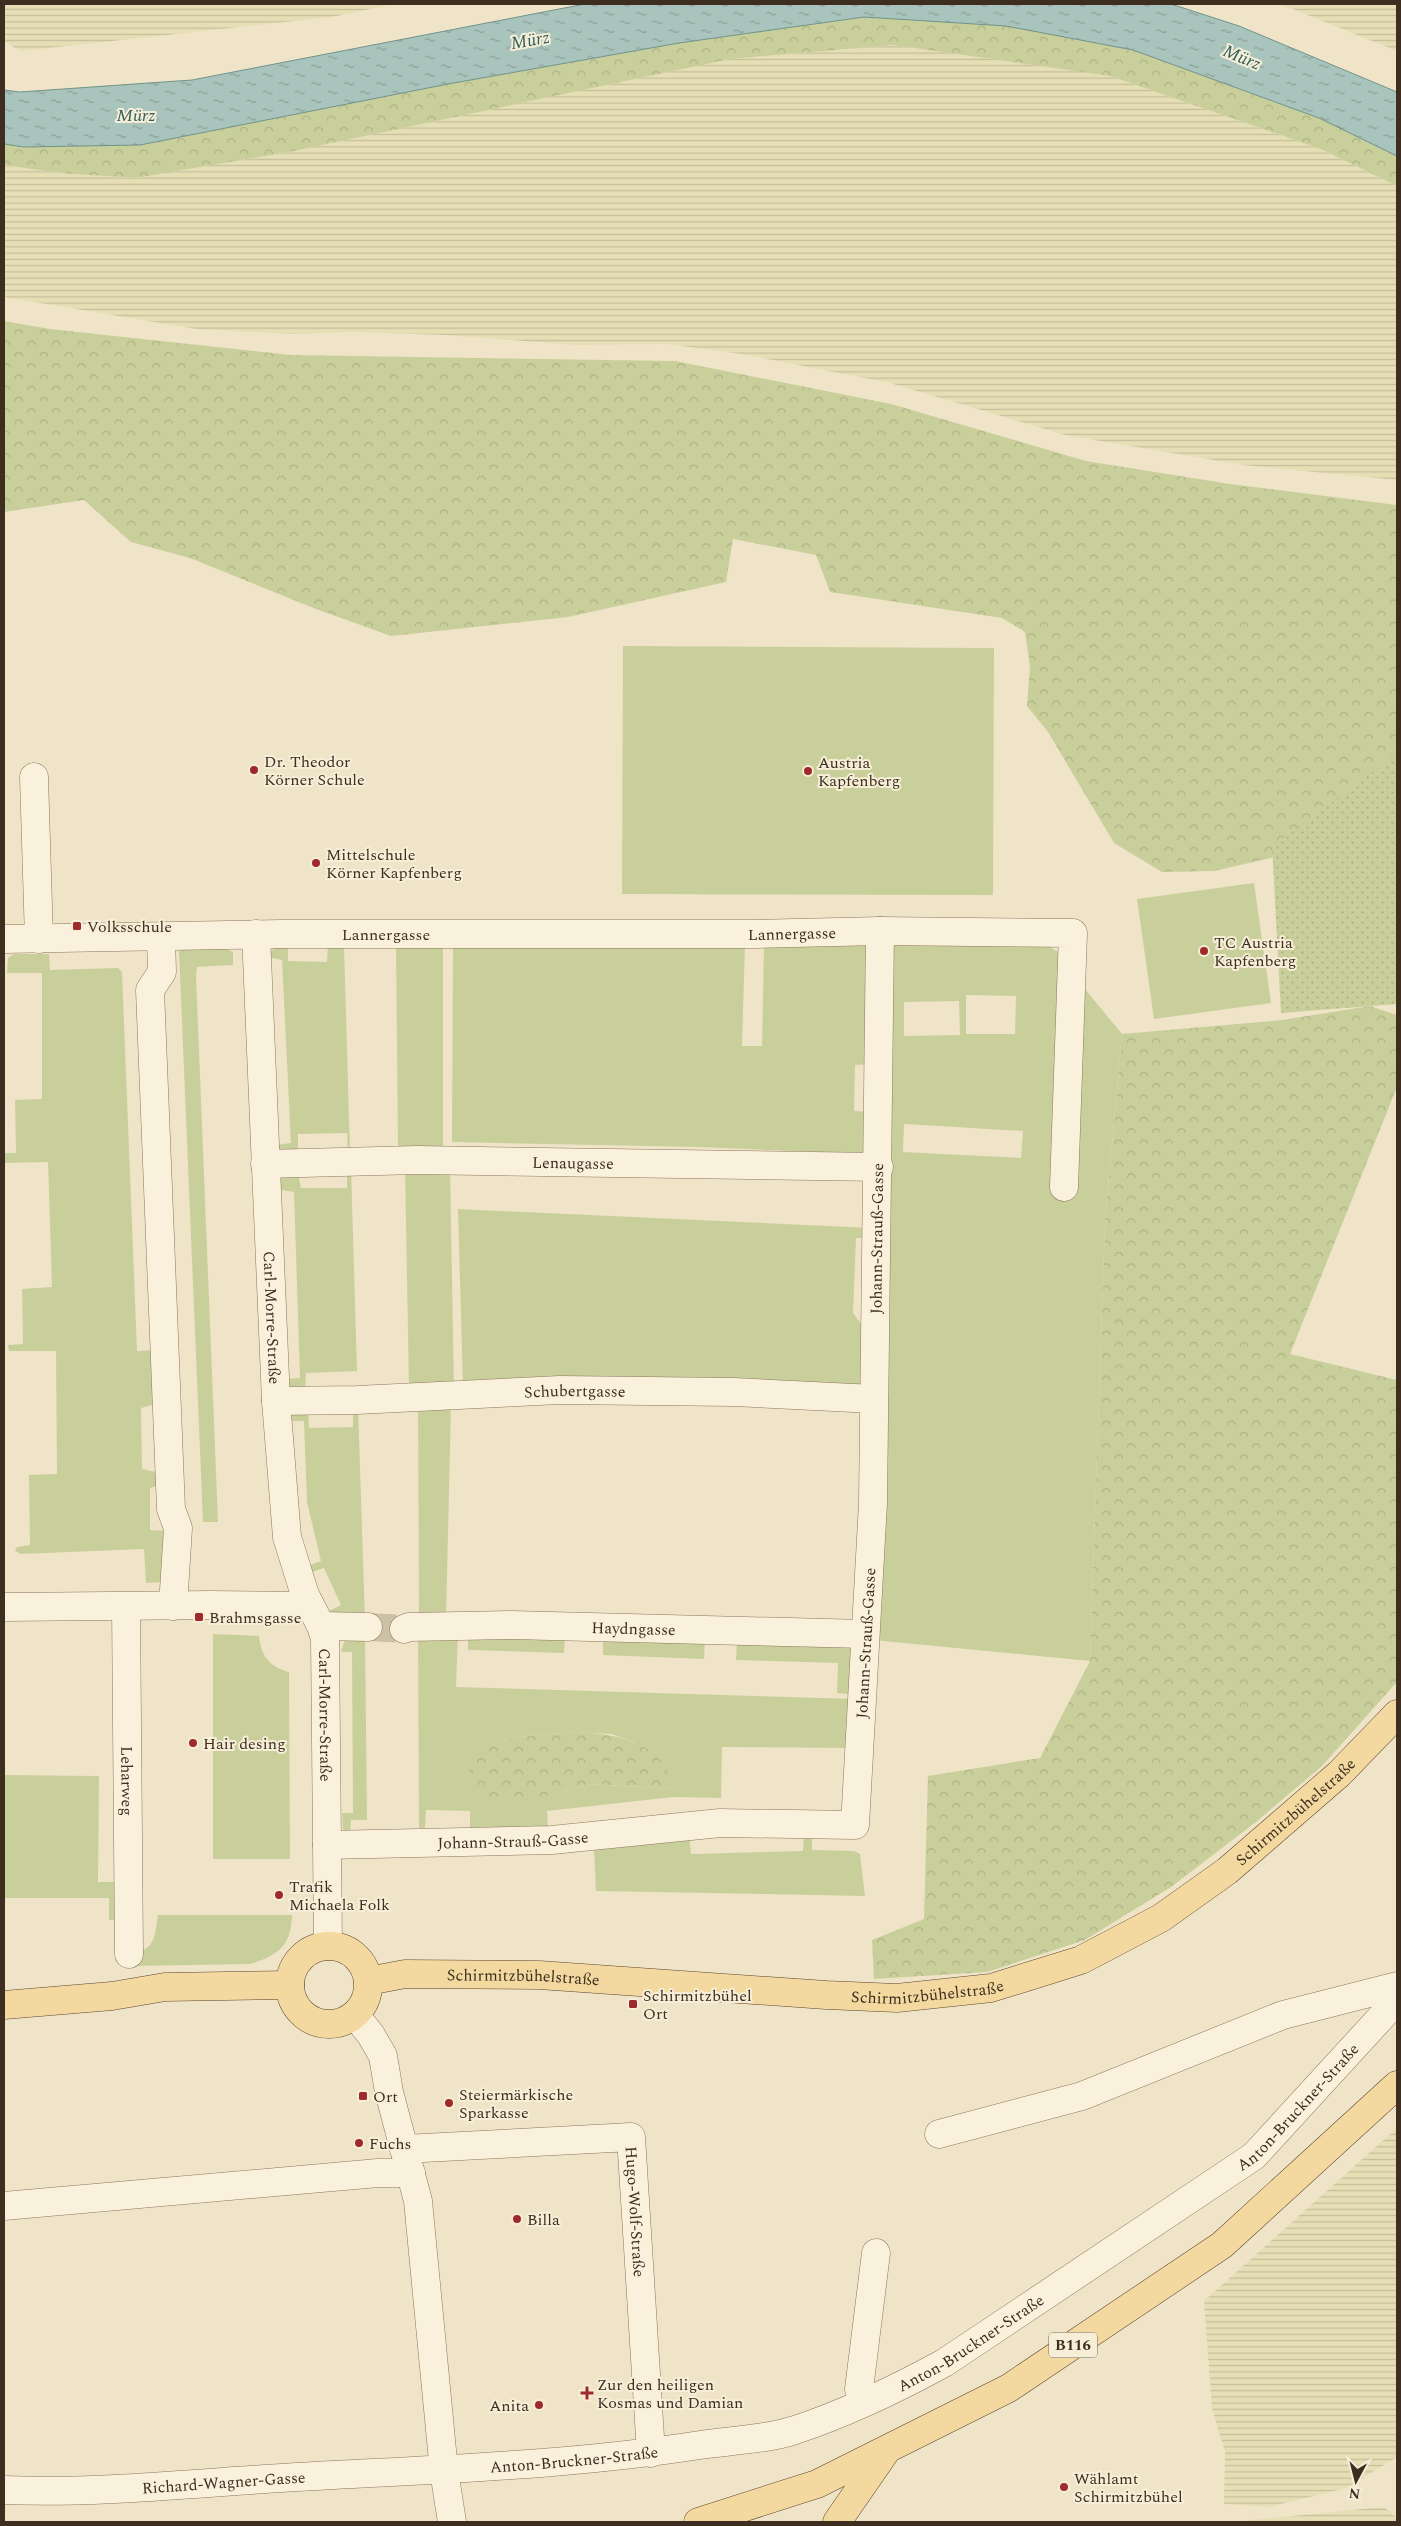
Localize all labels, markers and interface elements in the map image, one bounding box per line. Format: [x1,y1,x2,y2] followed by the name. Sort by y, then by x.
[509,24,552,57] water label: Mürz
[1219,37,1265,78] water label: Mürz
[116,102,156,129] water label: Mürz
[264,750,365,792] place label: Dr. Theodor Körner Schule
[818,751,900,793] place label: Austria Kapfenberg
[248,764,260,776] marker: Dr. Theodor Körner Schule
[802,765,814,777] marker: Austria Kapfenberg
[326,843,462,885] place label: Mittelschule Körner Kapfenberg
[310,857,322,869] marker: Mittelschule Körner Kapfenberg
[87,915,172,939] place label: Volksschule
[71,920,83,932] marker: Volksschule
[748,921,837,947] street label: Lannergasse
[342,923,430,947] street label: Lannergasse
[1214,931,1296,973] place label: TC Austria Kapfenberg
[1198,945,1210,957] marker: TC Austria Kapfenberg
[532,1151,614,1176] street label: Lenaugasse
[864,1163,890,1314] street label: Johann-Strauß-Gasse
[257,1251,286,1385] street label: Carl-Morre-Straße
[524,1379,626,1405] street label: Schubertgasse
[850,1567,882,1719] street label: Johann-Strauß-Gasse
[209,1606,301,1630] place label: Brahmsgasse
[193,1611,205,1623] marker: Brahmsgasse
[591,1616,676,1642] street label: Haydngasse
[312,1648,337,1782] street label: Carl-Morre-Straße
[203,1732,286,1756] place label: Hair desing
[187,1737,199,1749] marker: Hair desing
[114,1746,139,1816] street label: Leharweg
[1230,1753,1361,1872] street label: Schirmitzbühelstraße
[437,1825,590,1856] street label: Johann-Strauß-Gasse
[289,1875,390,1917] place label: Trafik Michaela Folk
[273,1889,285,1901] marker: Trafik Michaela Folk
[447,1963,600,1992] street label: Schirmitzbühelstraße
[851,1974,1007,2011] street label: Schirmitzbühelstraße
[643,1984,752,2026] place label: Schirmitzbühel Ort
[627,1998,639,2010] marker: Schirmitzbühel Ort
[1232,2038,1365,2177] street label: Anton-Bruckner-Straße
[459,2083,573,2125] place label: Steiermärkische Sparkasse
[373,2085,398,2109] place label: Ort
[357,2090,369,2102] marker: Ort
[443,2097,455,2109] marker: Steiermärkische Sparkasse
[369,2132,412,2156] place label: Fuchs
[353,2137,365,2149] marker: Fuchs
[619,2145,651,2278] street label: Hugo-Wolf-Straße
[527,2208,560,2232] place label: Billa
[511,2213,523,2225] marker: Billa
[894,2288,1049,2398] street label: Anton-Bruckner-Straße
[1049,2332,1097,2358] road number: B116
[597,2373,743,2415] place label: Zur den heiligen Kosmas und Damian
[581,2387,593,2399] marker: Zur den heiligen Kosmas und Damian
[489,2394,529,2418] place label: Anita
[533,2399,545,2411] marker: Anita
[489,2440,660,2480] street label: Anton-Bruckner-Straße
[1331,2456,1381,2506] north arrow
[141,2466,306,2500] street label: Richard-Wagner-Gasse
[1074,2467,1183,2509] place label: Wählamt Schirmitzbühel
[1058,2481,1070,2493] marker: Wählamt Schirmitzbühel
[1348,2482,1361,2505] text: N

